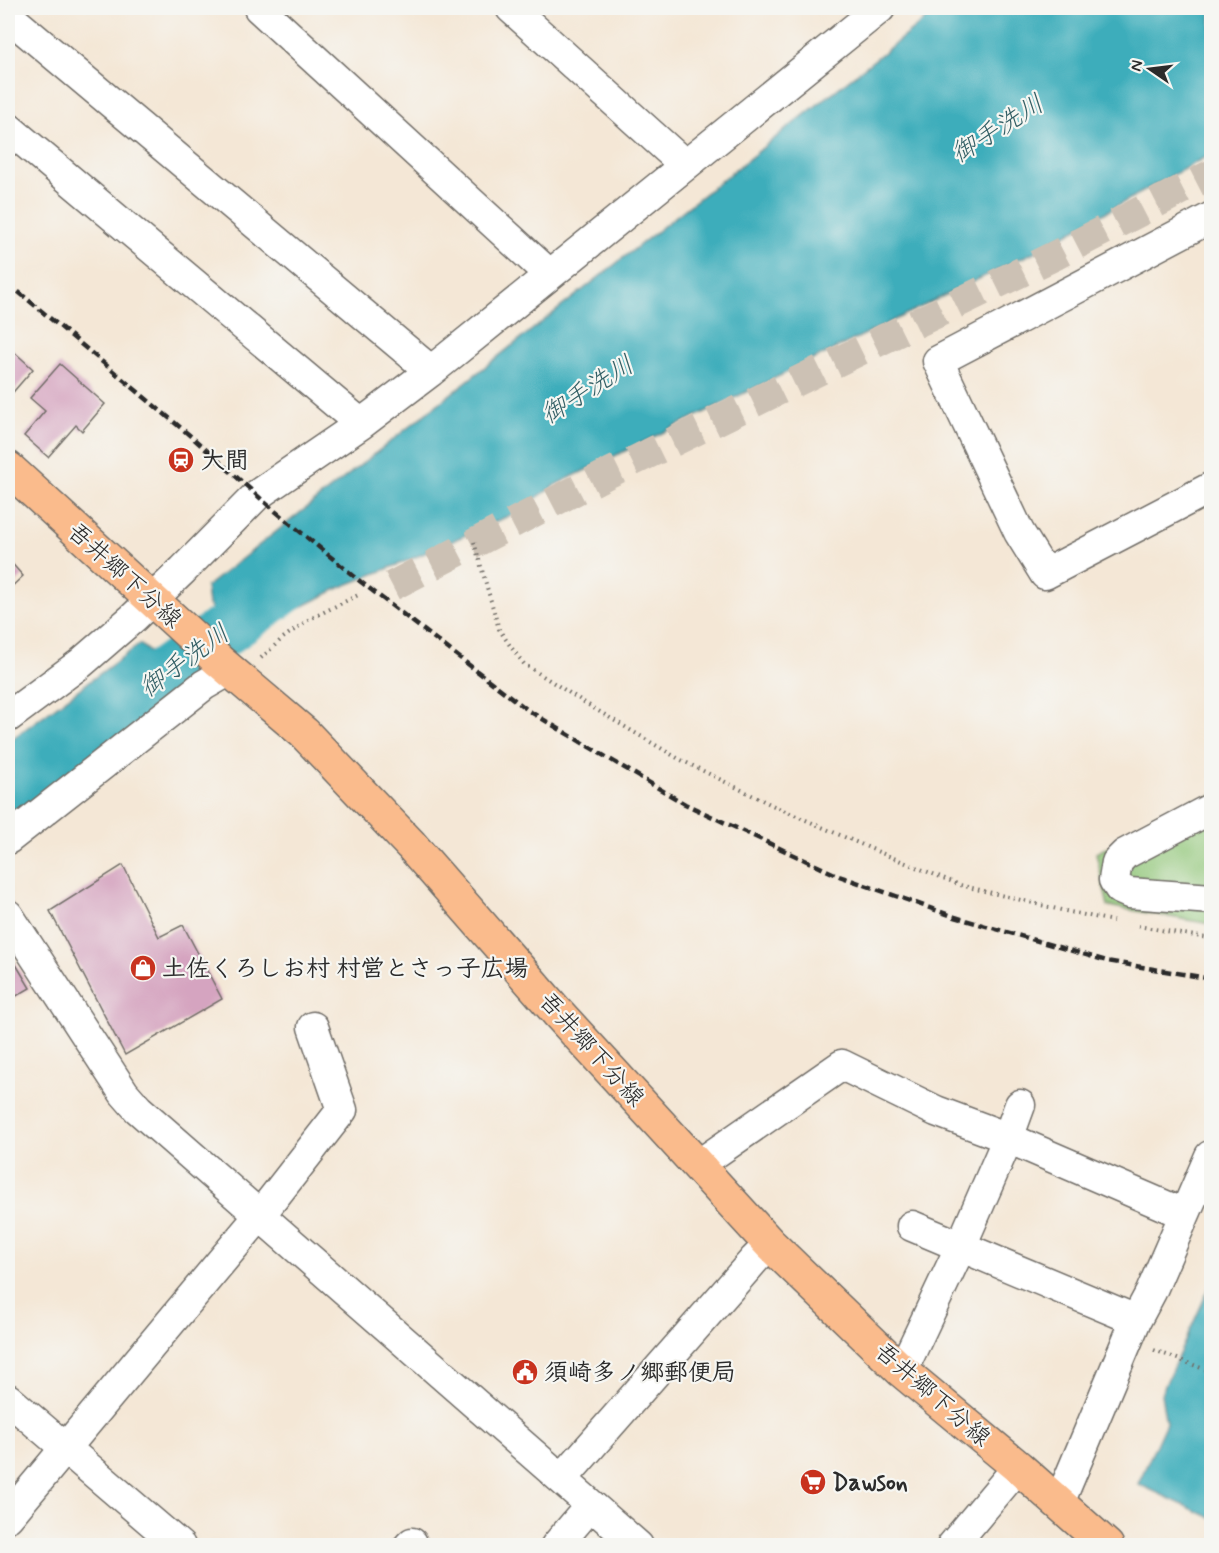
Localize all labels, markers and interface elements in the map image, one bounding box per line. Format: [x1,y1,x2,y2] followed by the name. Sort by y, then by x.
[1120,39,1180,99] north arrow
[1125,58,1148,73] text: N
[945,88,1051,172] water label: 御手洗川
[535,349,641,433] water label: 御手洗川
[166,445,196,475] station icon: 大間
[201,446,249,477] place label: 大間
[60,516,188,636] street label: 吾井郷下分線
[133,617,237,706] water label: 御手洗川
[128,953,158,983] shop icon: 土佐くろしお村 村営とさっ子広場
[162,954,528,985] place label: 土佐くろしお村 村営とさっ子広場
[531,986,651,1114] street label: 吾井郷下分線
[868,1336,997,1454] street label: 吾井郷下分線
[510,1357,540,1387] public building icon: 須崎多ノ郷郵便局
[544,1358,736,1389] place label: 須崎多ノ郷郵便局
[798,1467,828,1497] supermarket icon: Dawson
[832,1468,908,1499] place label: Dawson

